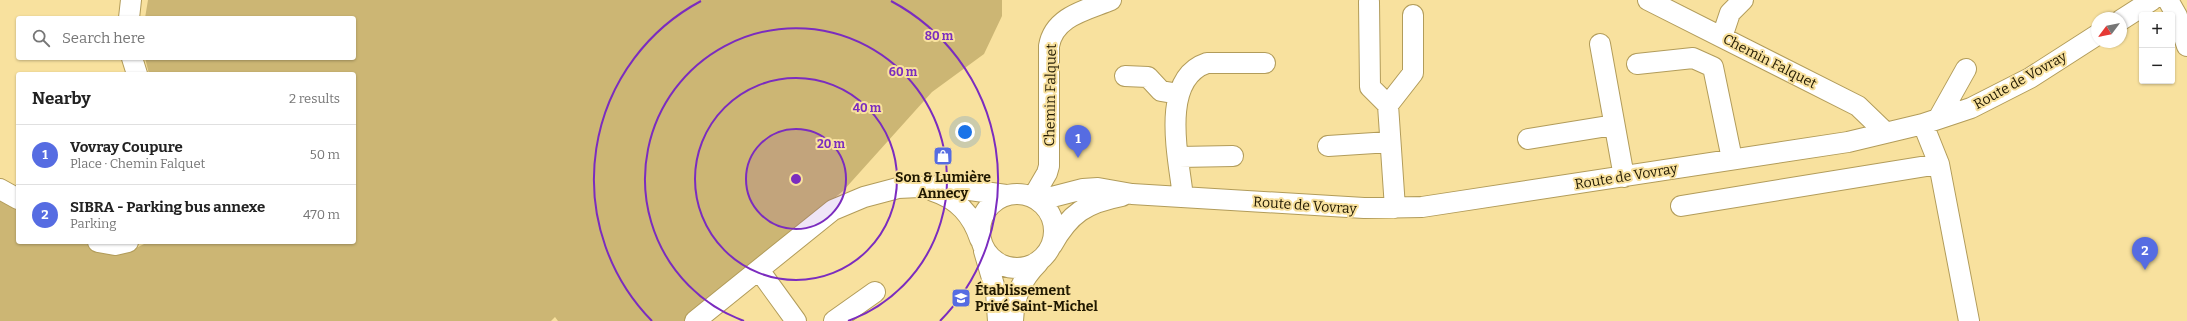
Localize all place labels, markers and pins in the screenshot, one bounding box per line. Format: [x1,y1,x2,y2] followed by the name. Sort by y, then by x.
[1065,125,1091,158] pin: 1
[932,145,954,167] shop icon: Son & Lumière Annecy
[895,169,991,202] place label: Son & Lumière Annecy
[789,172,803,186] centre of rings
[2132,237,2158,270] pin: 2
[975,281,1098,315] place label: Établissement Privé Saint-Michel
[950,287,972,309] school or university icon: Établissement Privé Saint-Michel

